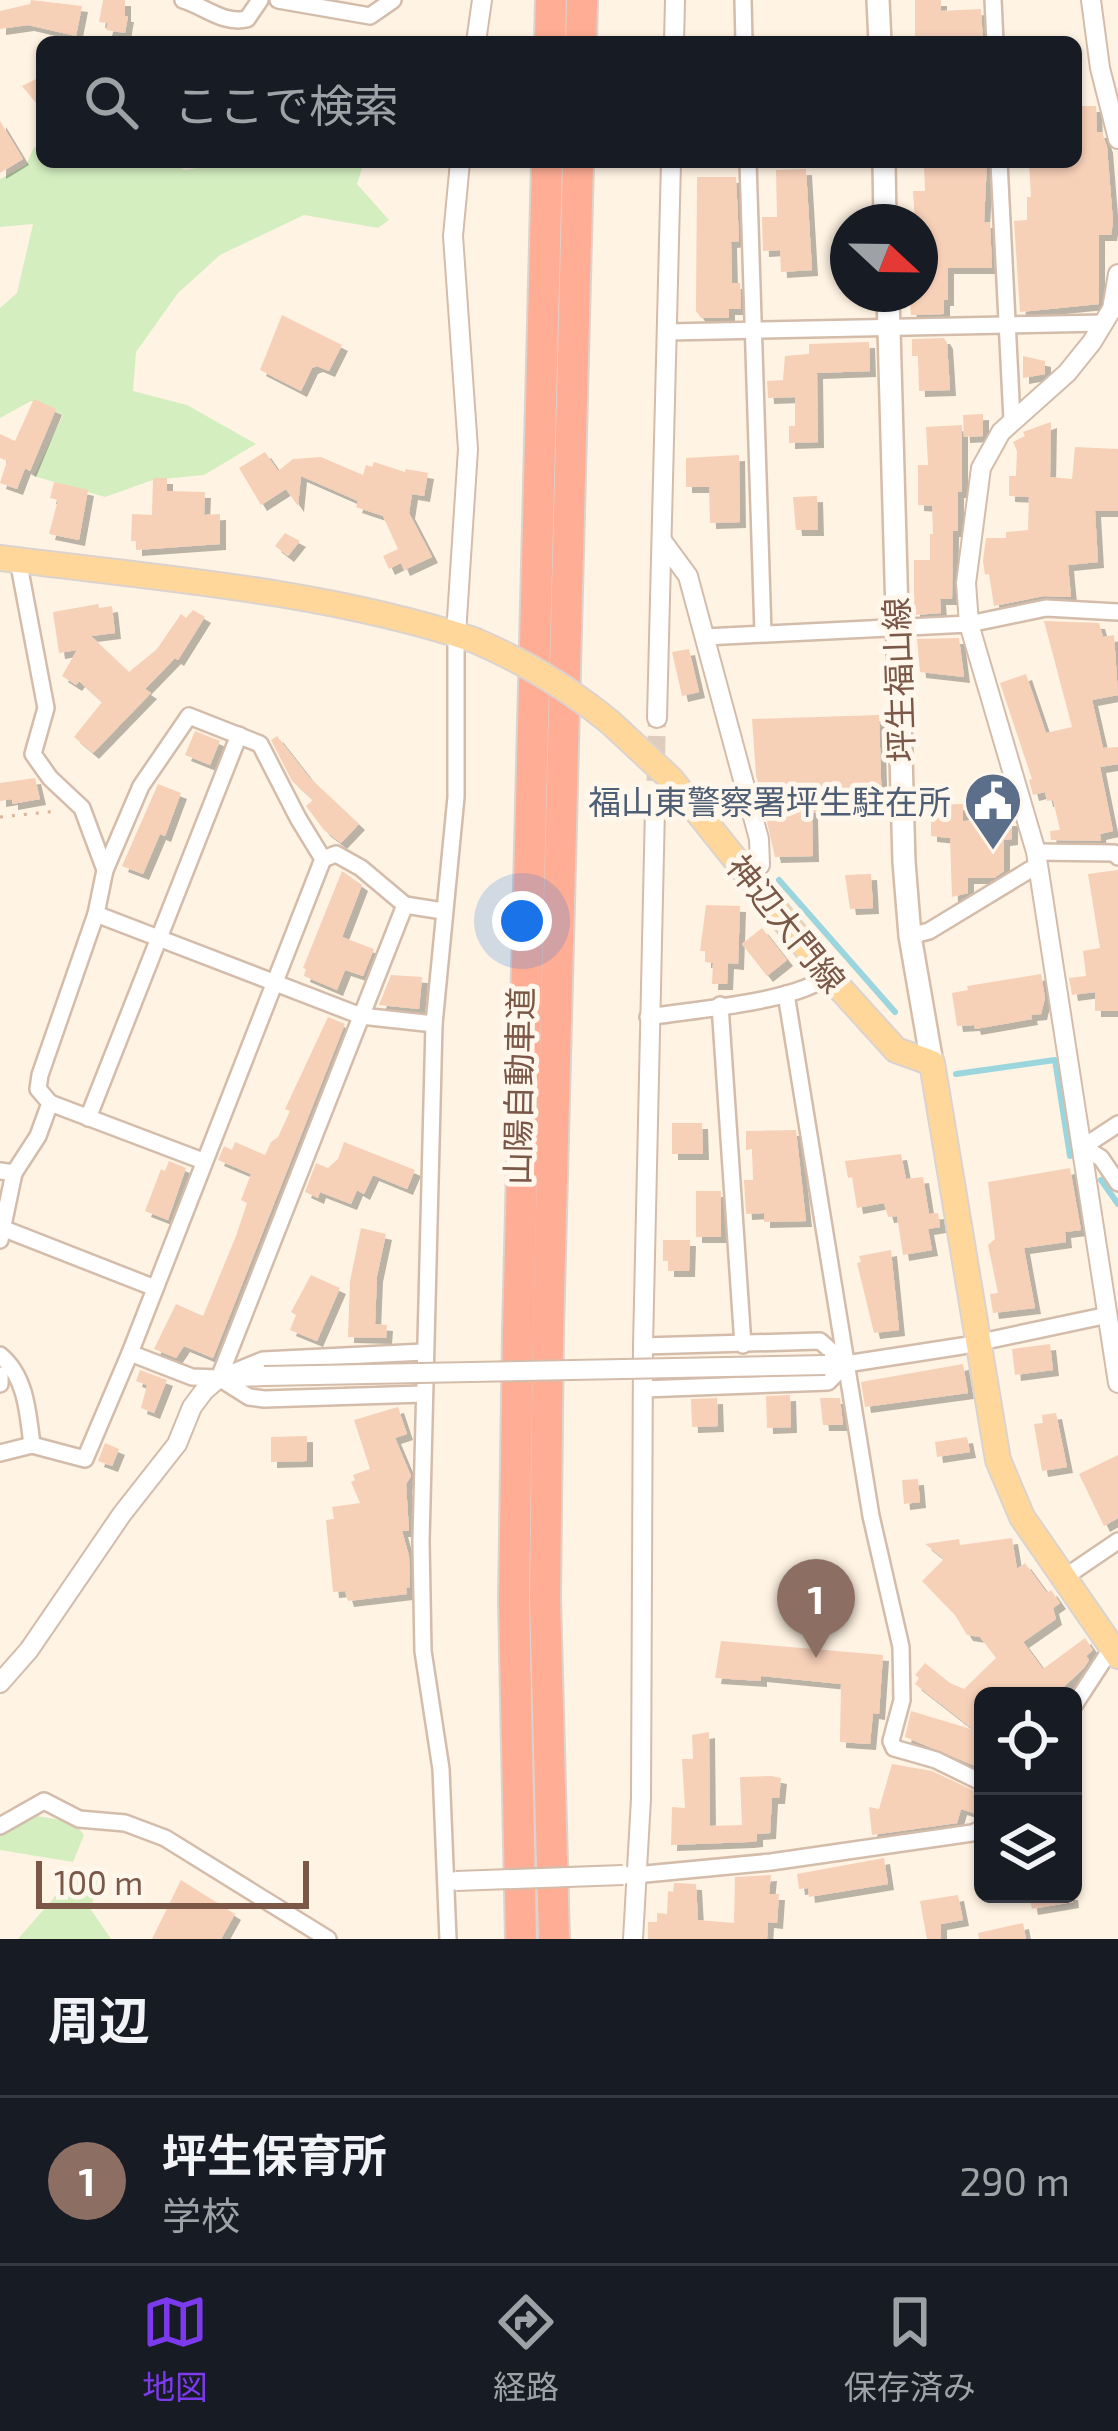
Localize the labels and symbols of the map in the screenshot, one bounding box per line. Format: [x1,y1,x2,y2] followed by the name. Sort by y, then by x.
[830,204,938,312] north arrow
[875,597,921,763] street label: 坪生福山線
[962,770,1024,852] public building icon: 福山東警察署坪生駐在所
[588,781,951,821] place label: 福山東警察署坪生駐在所
[720,846,854,1000] street label: 神辺大門線
[492,891,552,951] your location
[496,987,540,1185] street label: 山陽自動車道
[777,1559,855,1658] pin: 1
[36,1855,309,1908] scale bar

